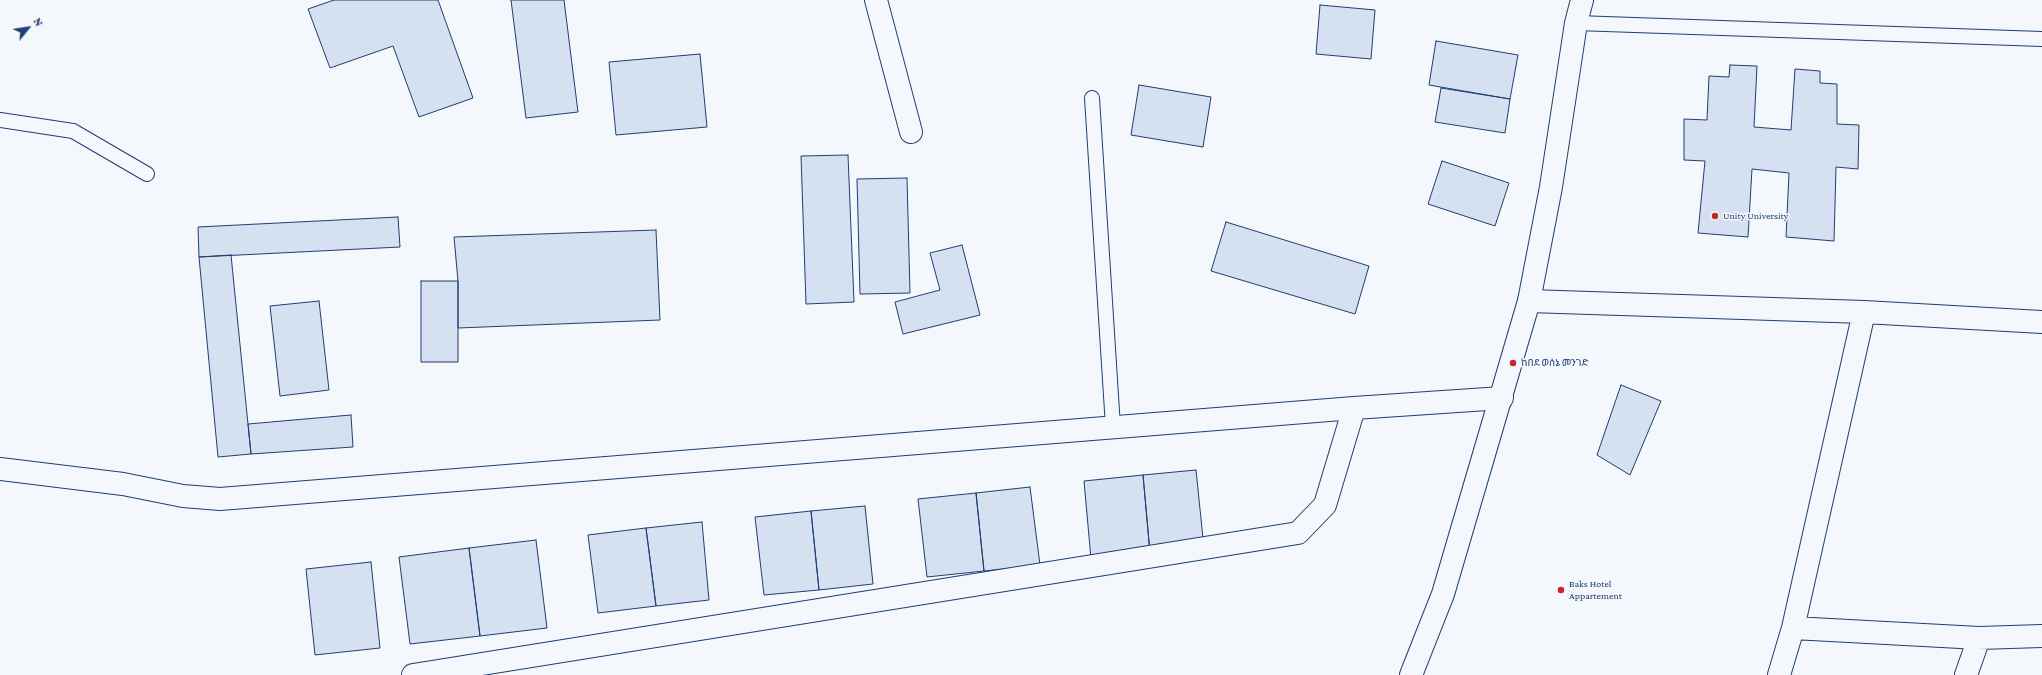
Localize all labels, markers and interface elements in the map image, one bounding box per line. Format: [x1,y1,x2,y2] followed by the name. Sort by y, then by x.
[8,8,48,48] north arrow
[31,16,45,28] text: N
[1723,210,1788,222] place label: Unity University
[1710,211,1720,221] marker: Unity University
[1521,357,1589,369] place label: ከበደ ወሰኔ መንገድ
[1508,358,1518,368] marker: ከበደ ወሰኔ መንገድ
[1569,578,1622,602] place label: Baks Hotel Appartement
[1556,585,1566,595] marker: Baks Hotel Appartement

